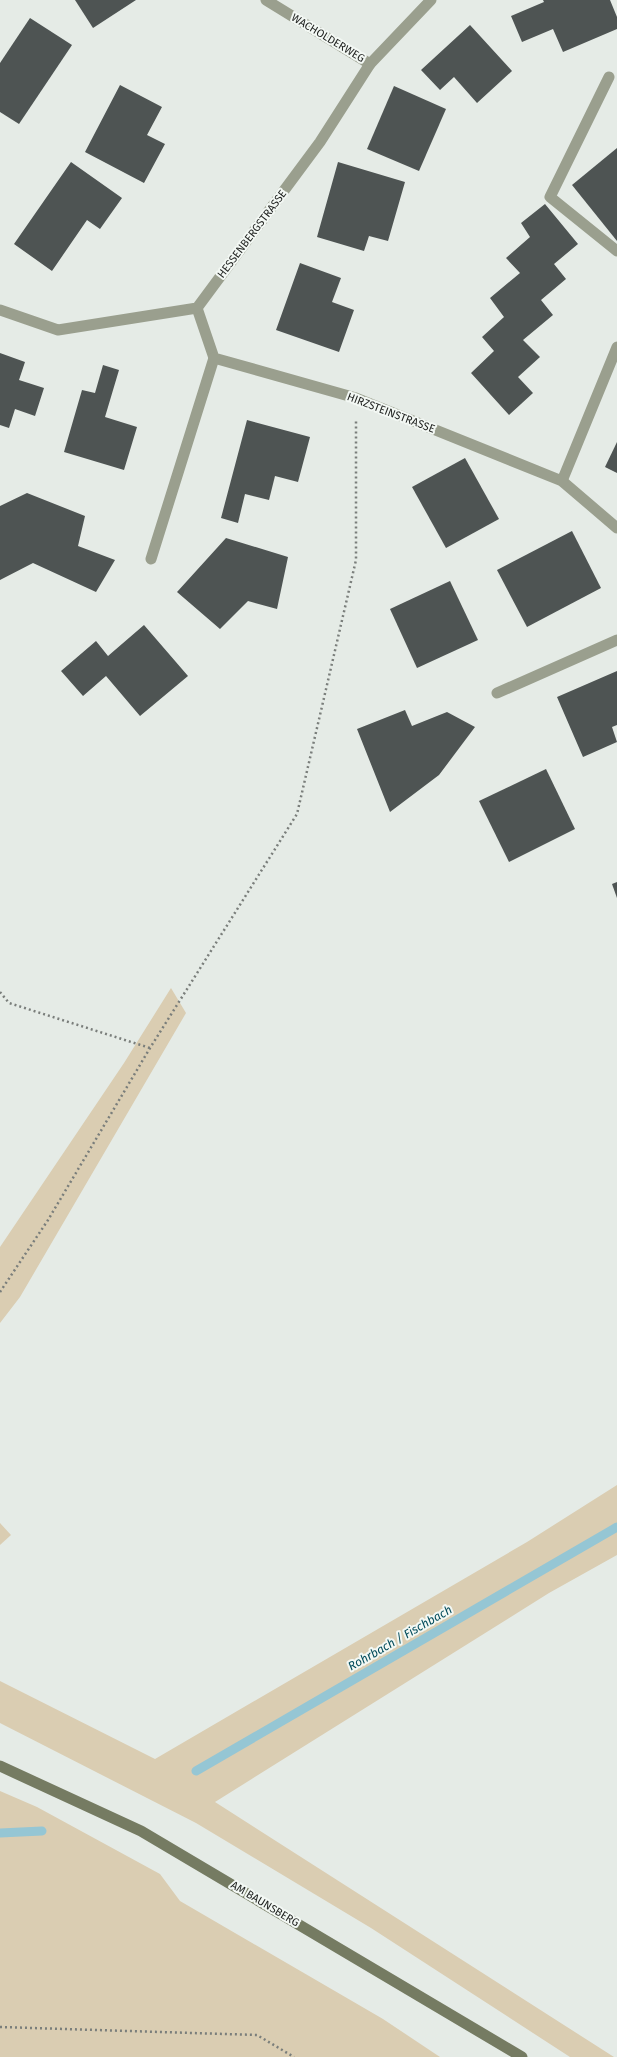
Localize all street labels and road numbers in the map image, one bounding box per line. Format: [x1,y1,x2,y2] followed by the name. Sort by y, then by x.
[289,11,367,65] street label: WACHOLDERWEG
[215,187,289,281] street label: HESSENBERGSTRASSE
[345,390,437,436] street label: HIRZSTEINSTRASSE
[228,1878,302,1930] street label: AM BAUNSBERG

